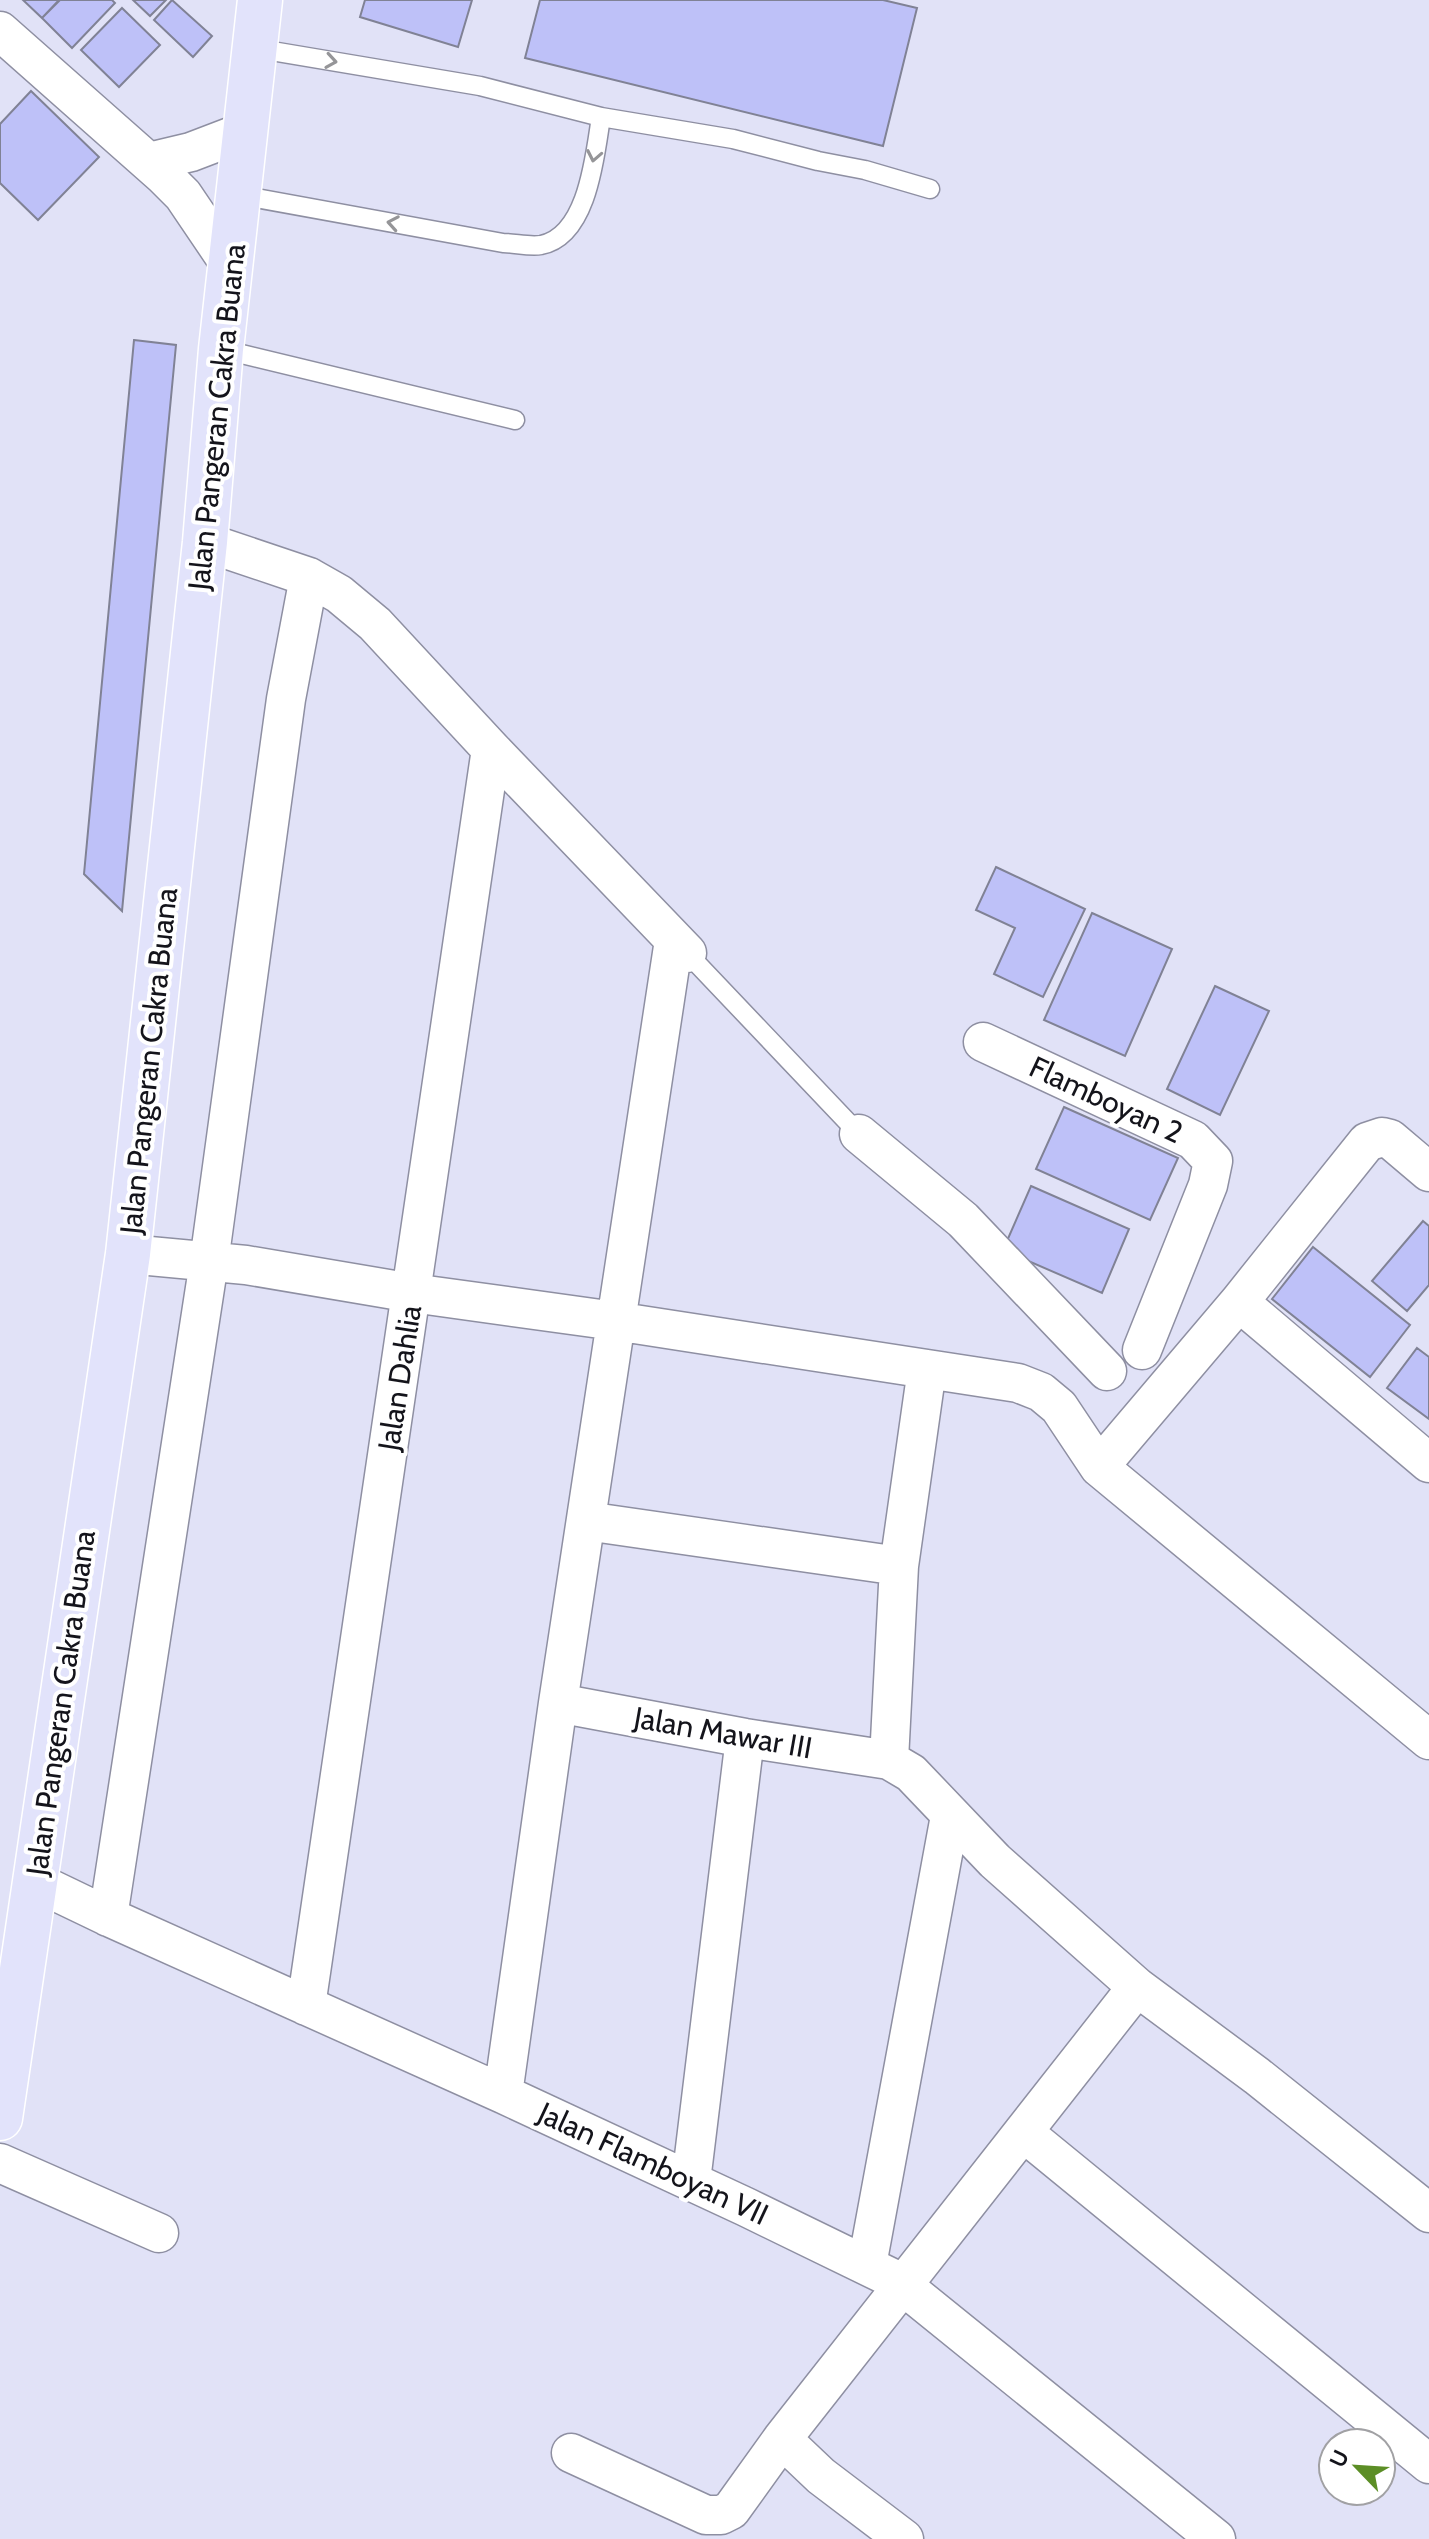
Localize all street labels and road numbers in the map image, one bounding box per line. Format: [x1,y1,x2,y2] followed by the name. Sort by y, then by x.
[180,241,253,593] street label: Jalan Pangeran Cakra Buana
[112,885,185,1237] street label: Jalan Pangeran Cakra Buana
[1024,1048,1189,1151] street label: Flamboyan 2
[370,1302,429,1454] street label: Jalan Dahlia
[18,1527,103,1879] street label: Jalan Pangeran Cakra Buana
[630,1698,815,1766] street label: Jalan Mawar III
[531,2094,774,2233] street label: Jalan Flamboyan VII

